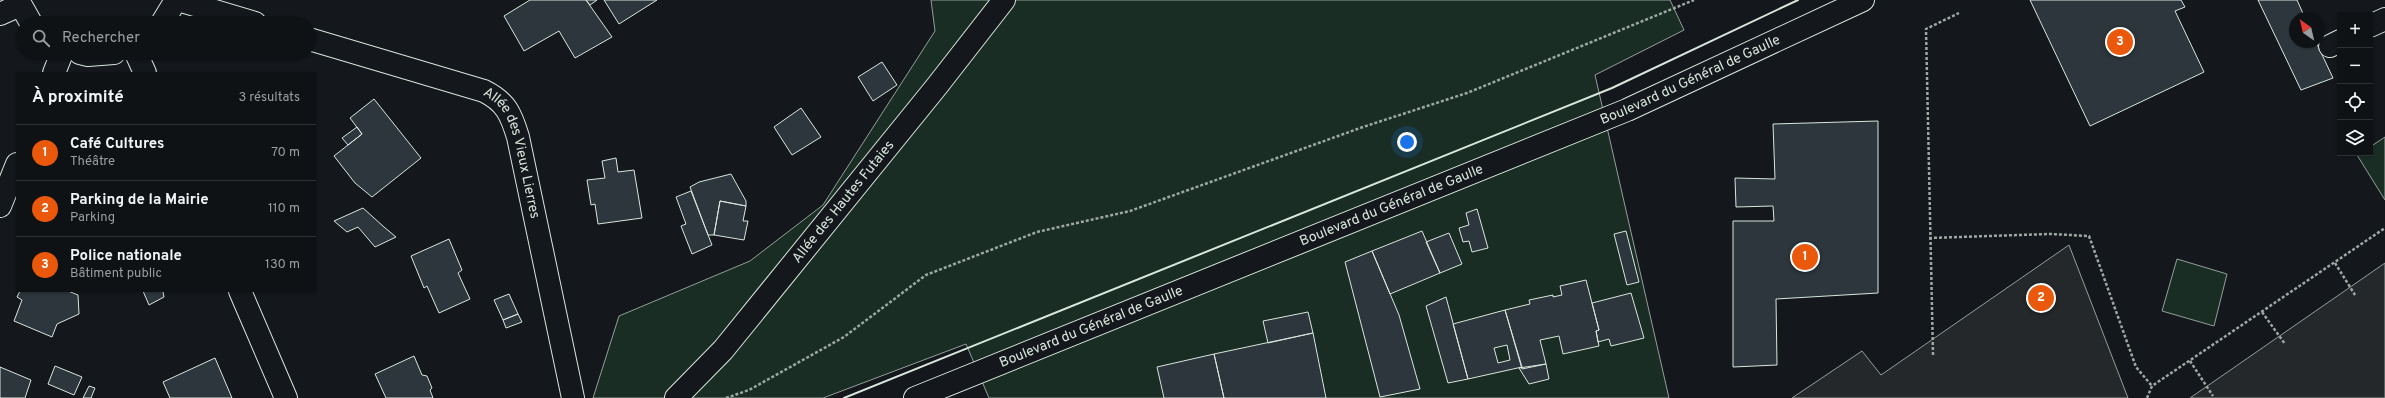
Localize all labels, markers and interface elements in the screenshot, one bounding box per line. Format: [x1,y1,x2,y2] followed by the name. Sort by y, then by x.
[2289,12,2325,48] north arrow
[2337,12,2373,156] map controls
[2337,12,2373,48] button: +
[16,16,316,60] search box
[30,27,52,49] icon: search
[2107,27,2133,57] pin: 3
[62,29,140,48] text: Rechercher
[1598,31,1783,129] street label: Boulevard du Général de Gaulle
[2337,48,2373,84] button: −
[480,84,543,220] street label: Allée des Vieux Lierres
[2337,84,2373,120] button: locate
[32,87,124,109] text: À proximité
[238,90,300,106] text: 3 résultats
[2337,120,2373,156] button: layers
[1397,132,1417,152] your location
[70,135,164,154] text: Café Cultures
[788,137,898,266] street label: Allée des Hautes Futaies
[42,145,48,161] text: 1
[271,145,300,161] text: 70 m
[70,154,115,170] text: Théâtre
[1297,161,1486,250] street label: Boulevard du Général de Gaulle
[70,191,209,210] text: Parking de la Mairie
[41,201,49,217] text: 2
[268,201,300,217] text: 110 m
[70,210,115,226] text: Parking
[1792,242,1818,272] pin: 1
[70,247,182,266] text: Police nationale
[41,257,49,273] text: 3
[265,257,300,273] text: 130 m
[70,266,162,282] text: Bâtiment public
[997,282,1185,371] street label: Boulevard du Général de Gaulle
[2028,283,2054,313] pin: 2

